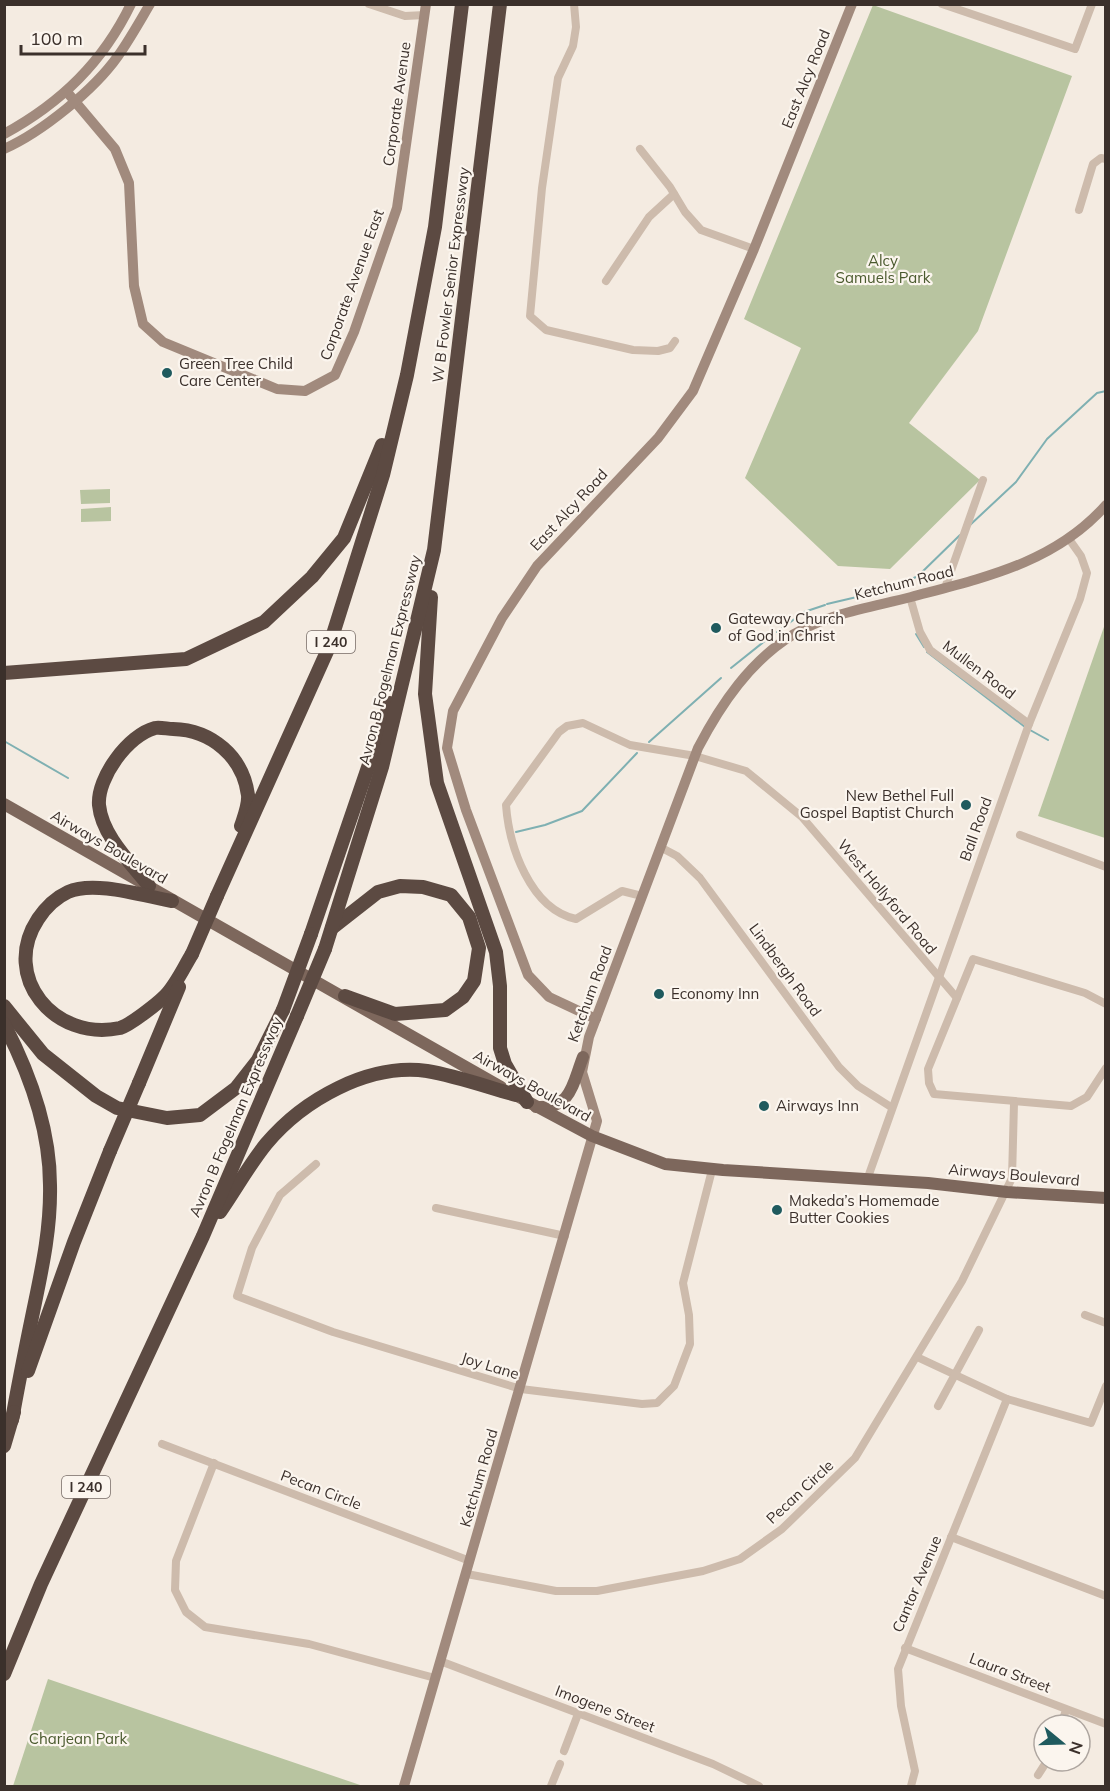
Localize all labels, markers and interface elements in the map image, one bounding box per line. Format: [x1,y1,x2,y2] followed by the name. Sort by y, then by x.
[21,18,146,56] scale bar
[30,27,83,50] text: 100 m
[777,27,834,131] street label: East Alcy Road
[378,41,415,167] street label: Corporate Avenue
[428,166,473,384] street label: W B Fowler Senior Expressway
[315,207,388,363] street label: Corporate Avenue East
[836,251,931,287] park label: Alcy Samuels Park
[179,354,293,390] place label: Green Tree Child Care Center
[160,366,174,380] marker: Green Tree Child Care Center
[526,465,611,555] street label: East Alcy Road
[354,553,425,767] street label: Avron B Fogelman Expressway
[852,561,955,604] street label: Ketchum Road
[728,609,844,645] place label: Gateway Church of God in Christ
[709,621,723,635] marker: Gateway Church of God in Christ
[307,631,355,653] road number: I 240
[939,636,1019,703] street label: Mullen Road
[800,786,954,822] place label: New Bethel Full Gospel Baptist Church
[955,794,996,864] street label: Ball Road
[959,798,973,812] marker: New Bethel Full Gospel Baptist Church
[47,805,171,888] street label: Airways Boulevard
[834,835,941,958] street label: West Hollyford Road
[745,919,826,1020] street label: Lindbergh Road
[563,943,616,1045] street label: Ketchum Road
[671,984,759,1003] place label: Economy Inn
[652,987,666,1001] marker: Economy Inn
[185,1014,286,1220] street label: Avron B Fogelman Expressway
[470,1045,594,1126] street label: Airways Boulevard
[776,1096,859,1115] place label: Airways Inn
[757,1099,771,1113] marker: Airways Inn
[948,1159,1080,1190] street label: Airways Boulevard
[789,1191,939,1227] place label: Makeda’s Homemade Butter Cookies
[770,1203,784,1217] marker: Makeda’s Homemade Butter Cookies
[459,1348,521,1383] street label: Joy Lane
[455,1427,502,1529] street label: Ketchum Road
[762,1456,837,1528] street label: Pecan Circle
[278,1465,364,1514] street label: Pecan Circle
[62,1476,110,1498] road number: I 240
[888,1533,945,1635] street label: Cantor Avenue
[967,1648,1054,1697] street label: Laura Street
[553,1681,658,1736] street label: Imogene Street
[1032,1713,1092,1773] north arrow
[29,1729,128,1748] park label: Charjean Park
[1065,1739,1088,1757] text: N

